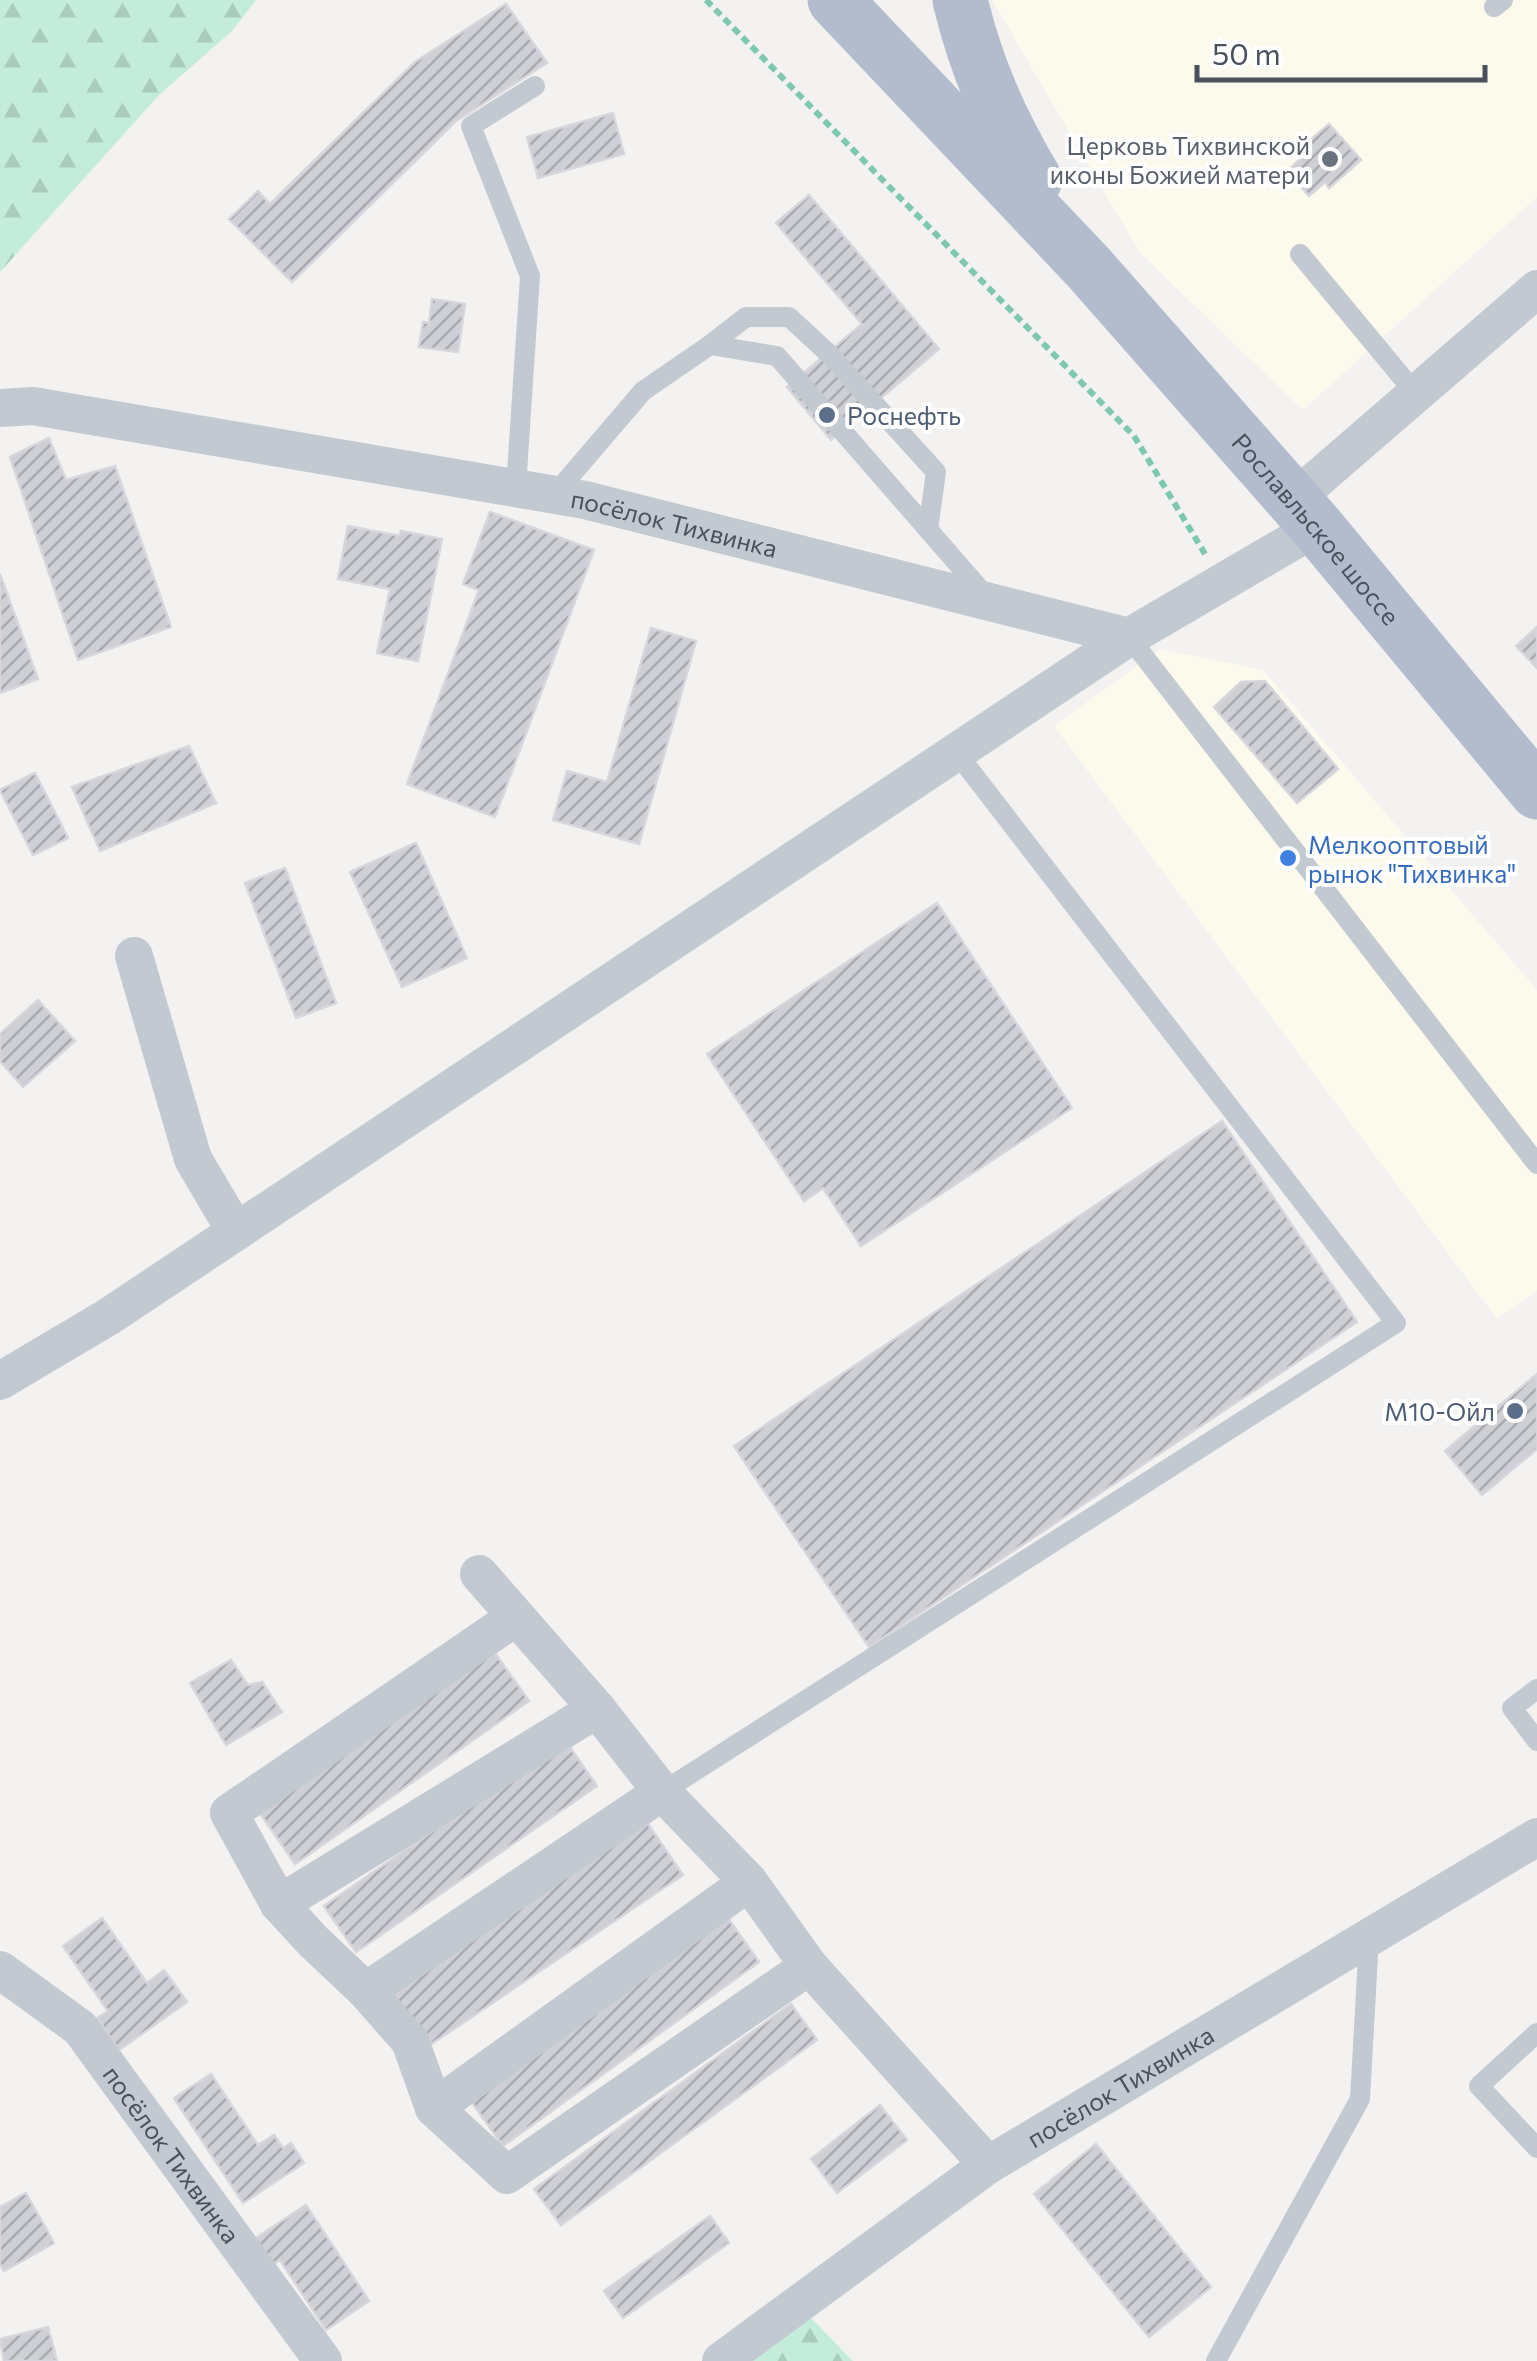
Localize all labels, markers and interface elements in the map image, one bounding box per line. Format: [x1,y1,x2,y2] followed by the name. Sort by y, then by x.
[1197,20,1484,82] scale bar
[1212,34,1281,71] text: 50 m
[1050,130,1310,189] place label: Церковь Тихвинской иконы Божией матери
[1319,148,1341,170] marker: Церковь Тихвинской иконы Божией матери
[847,400,961,430] place label: Роснефть
[816,404,838,426] marker: Роснефть
[1226,427,1406,630] street label: Рославльское шоссе
[569,483,781,563] street label: посёлок Тихвинка
[1308,829,1516,888] place label: Мелкооптовый рынок "Тихвинка"
[1277,847,1299,869] marker: Мелкооптовый рынок "Тихвинка"
[1384,1396,1495,1426] place label: М10-Ойл
[1504,1400,1526,1422] marker: М10-Ойл
[1021,2019,1219,2153] street label: посёлок Тихвинка
[97,2060,247,2249] street label: посёлок Тихвинка

